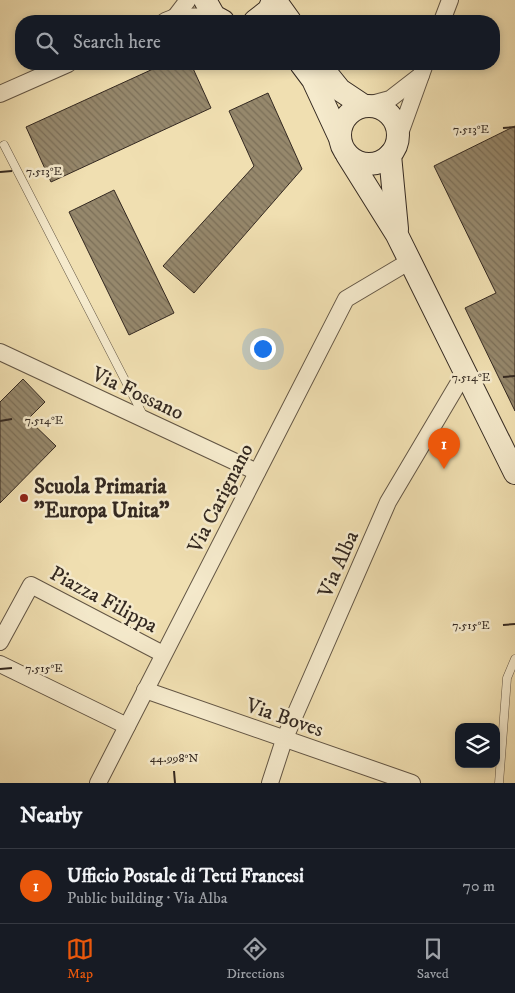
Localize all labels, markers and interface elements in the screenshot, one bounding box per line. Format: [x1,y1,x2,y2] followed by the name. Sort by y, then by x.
[15,15,500,70] search box
[33,29,61,57] icon: search
[73,31,161,54] text: Search here
[453,122,490,137] text: 7.513°E
[26,164,63,179] text: 7.513°E
[250,336,276,362] your location
[87,361,188,426] street label: Via Fossano
[452,370,491,385] text: 7.514°E
[25,413,64,428] text: 7.514°E
[428,428,460,469] pin: 1
[182,439,260,558] street label: Via Carignano
[34,474,170,524] place label: Scuola Primaria "Europa Unita"
[18,492,30,504] marker: Scuola Primaria "Europa Unita"
[312,527,365,603] street label: Via Alba
[45,561,162,639] street label: Piazza Filippa
[452,618,490,633] text: 7.515°E
[25,661,63,676] text: 7.515°E
[241,692,327,743] street label: Via Boves
[455,723,500,768] map controls
[455,723,500,768] button: layers
[150,751,198,766] text: 44.998°N
[20,803,82,829] text: Nearby
[67,865,304,888] text: Ufficio Postale di Tetti Francesi
[33,876,39,896] text: 1
[463,876,495,896] text: 70 m
[67,888,227,908] text: Public building · Via Alba
[66,935,94,983] tab: Map
[226,935,284,983] tab: Directions
[417,935,449,983] tab: Saved

